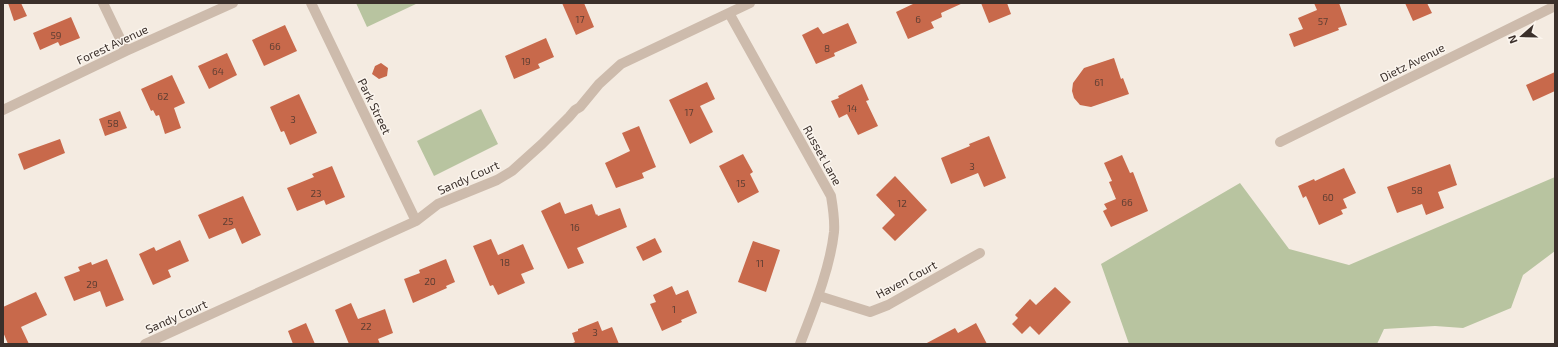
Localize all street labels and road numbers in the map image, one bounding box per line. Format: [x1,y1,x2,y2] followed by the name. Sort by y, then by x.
[74,21,150,67] street label: Forest Avenue
[1377,40,1447,84] street label: Dietz Avenue
[355,76,395,137] street label: Park Street
[801,123,845,187] street label: Russet Lane
[435,157,501,197] street label: Sandy Court
[873,257,939,301] street label: Haven Court
[143,296,209,336] street label: Sandy Court

